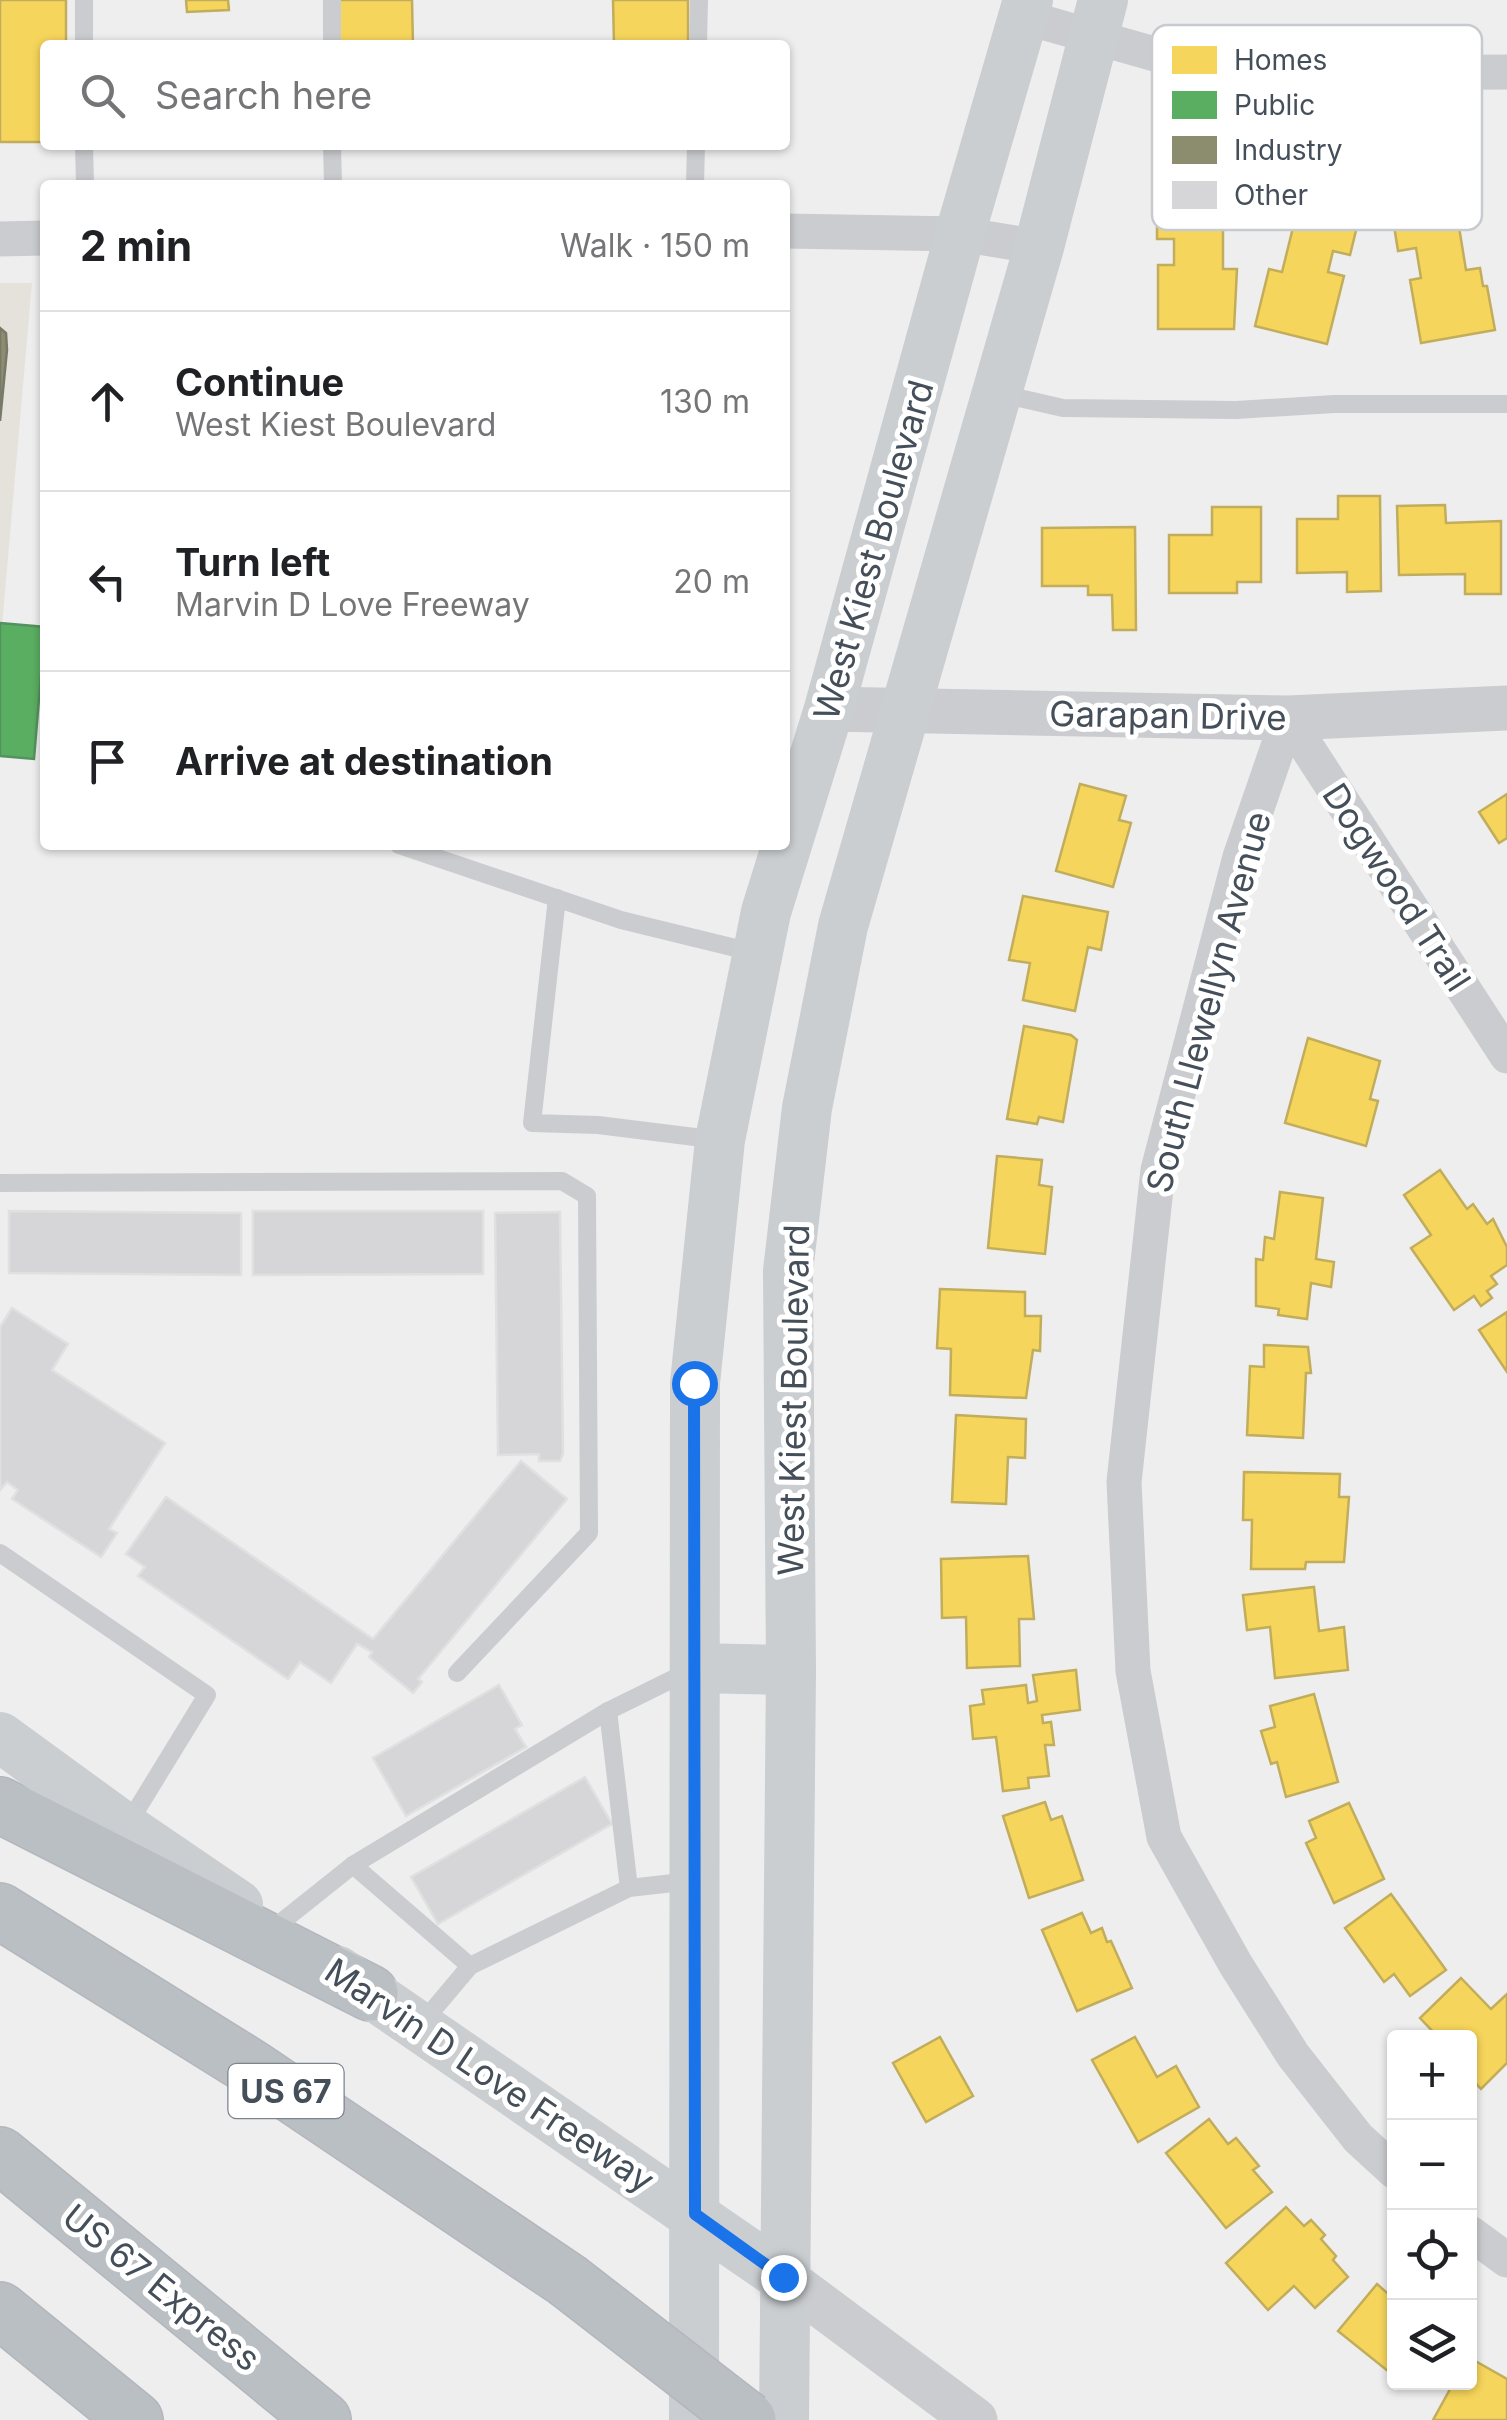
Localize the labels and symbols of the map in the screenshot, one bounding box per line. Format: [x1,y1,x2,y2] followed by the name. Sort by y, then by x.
[1152,25,1482,230] legend
[1234,43,1327,77] text: Homes
[1234,88,1315,122] text: Public
[1234,133,1342,167] text: Industry
[1234,178,1308,212] text: Other
[804,375,942,725] street label: West Kiest Boulevard
[1049,692,1287,738] street label: Garapan Drive
[1314,775,1480,999] street label: Dogwood Trail
[1137,807,1279,1197] street label: South Llewellyn Avenue
[769,1224,817,1576] street label: West Kiest Boulevard
[672,1361,718,1407] route start
[317,1949,663,2201] street label: Marvin D Love Freeway
[228,2064,344,2118] road number: US 67
[55,2195,269,2379] street label: US 67 Express
[761,2255,807,2301] route end

